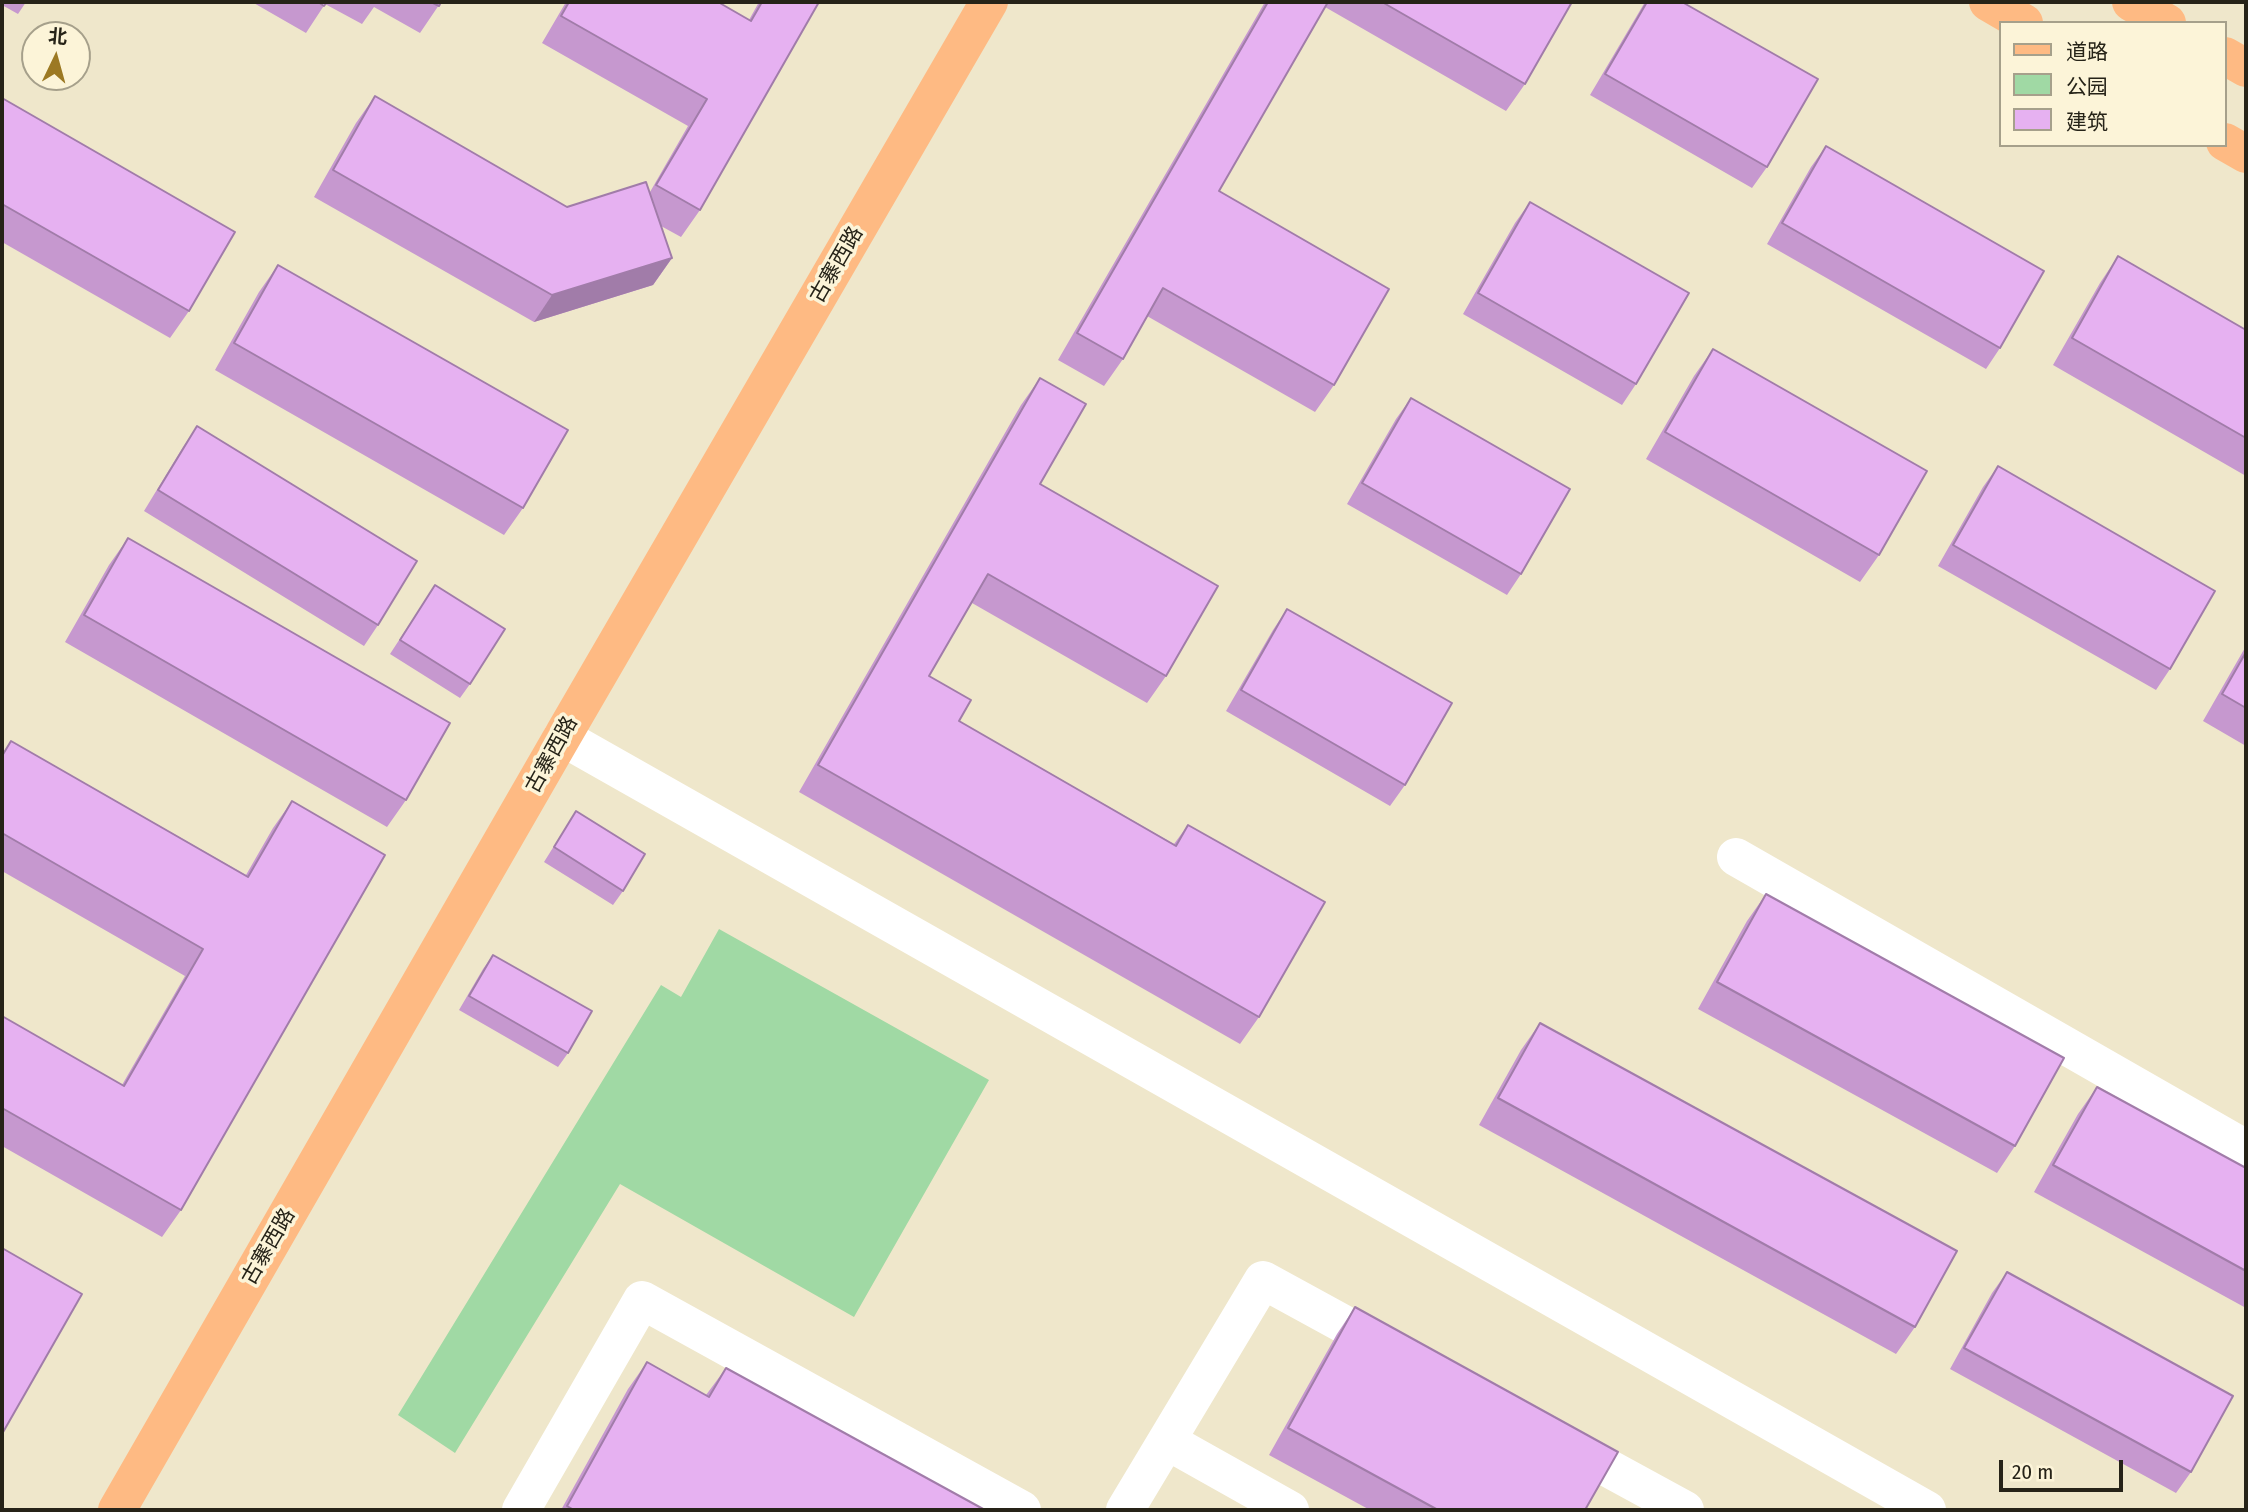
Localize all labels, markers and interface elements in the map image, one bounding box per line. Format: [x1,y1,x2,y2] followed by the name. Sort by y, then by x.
[21,21,91,91] north arrow
[2000,21,2227,147] legend
[47,24,68,49] text: 北
[2066,39,2108,65] text: 道路
[2066,74,2108,100] text: 公园
[2066,109,2108,135] text: 建筑
[805,222,869,308] street label: 古寨西路
[521,712,583,798] street label: 古寨西路
[237,1204,301,1290] street label: 古寨西路
[2003,1446,2127,1490] scale bar
[2012,1459,2053,1485] text: 20 m

